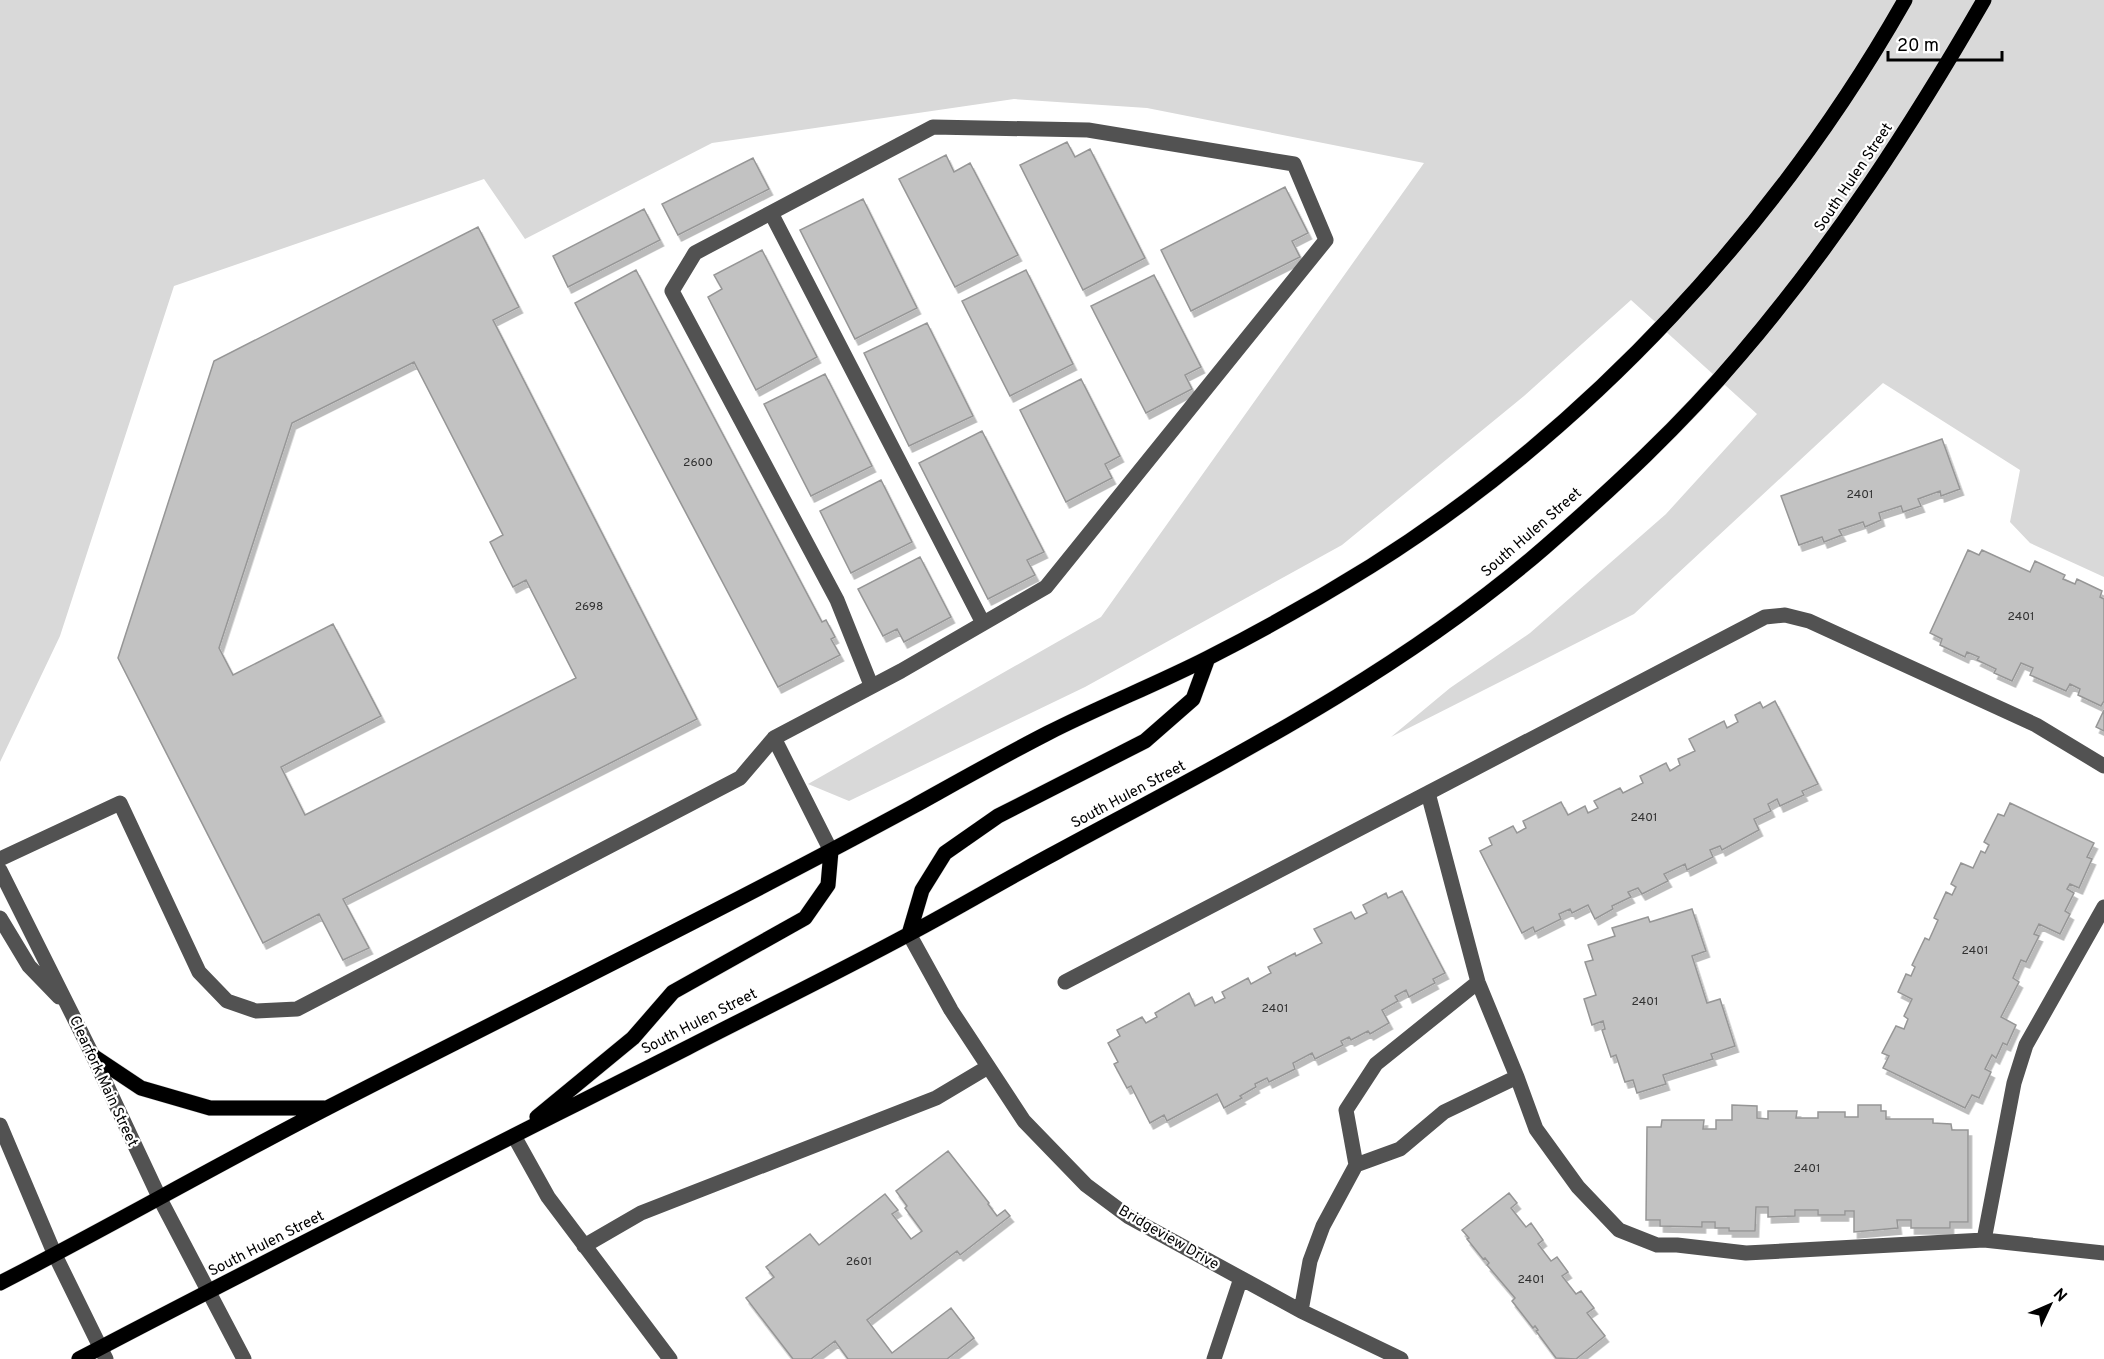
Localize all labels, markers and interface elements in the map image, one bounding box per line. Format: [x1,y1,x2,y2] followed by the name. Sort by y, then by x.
[1888,24,2002,62] scale bar
[1897,35,1939,58] text: 20 m
[1811,120,1898,236] street label: South Hulen Street
[683,455,713,471] house number: 2600
[1478,484,1586,582] street label: South Hulen Street
[1847,487,1873,503] house number: 2401
[575,599,603,615] house number: 2698
[2008,609,2034,625] house number: 2401
[1068,757,1189,834] street label: South Hulen Street
[1631,810,1657,826] house number: 2401
[1962,943,1988,959] house number: 2401
[639,985,761,1060] street label: South Hulen Street
[1632,994,1658,1010] house number: 2401
[1262,1001,1288,1017] house number: 2401
[64,1013,141,1150] street label: Clearfork Main Street
[1794,1161,1820,1177] house number: 2401
[1114,1202,1222,1275] street label: Bridgeview Drive
[206,1207,328,1282] street label: South Hulen Street
[846,1254,872,1270] house number: 2601
[1518,1272,1544,1288] house number: 2401
[2020,1275,2080,1335] north arrow
[2048,1285,2071,1307] text: N

